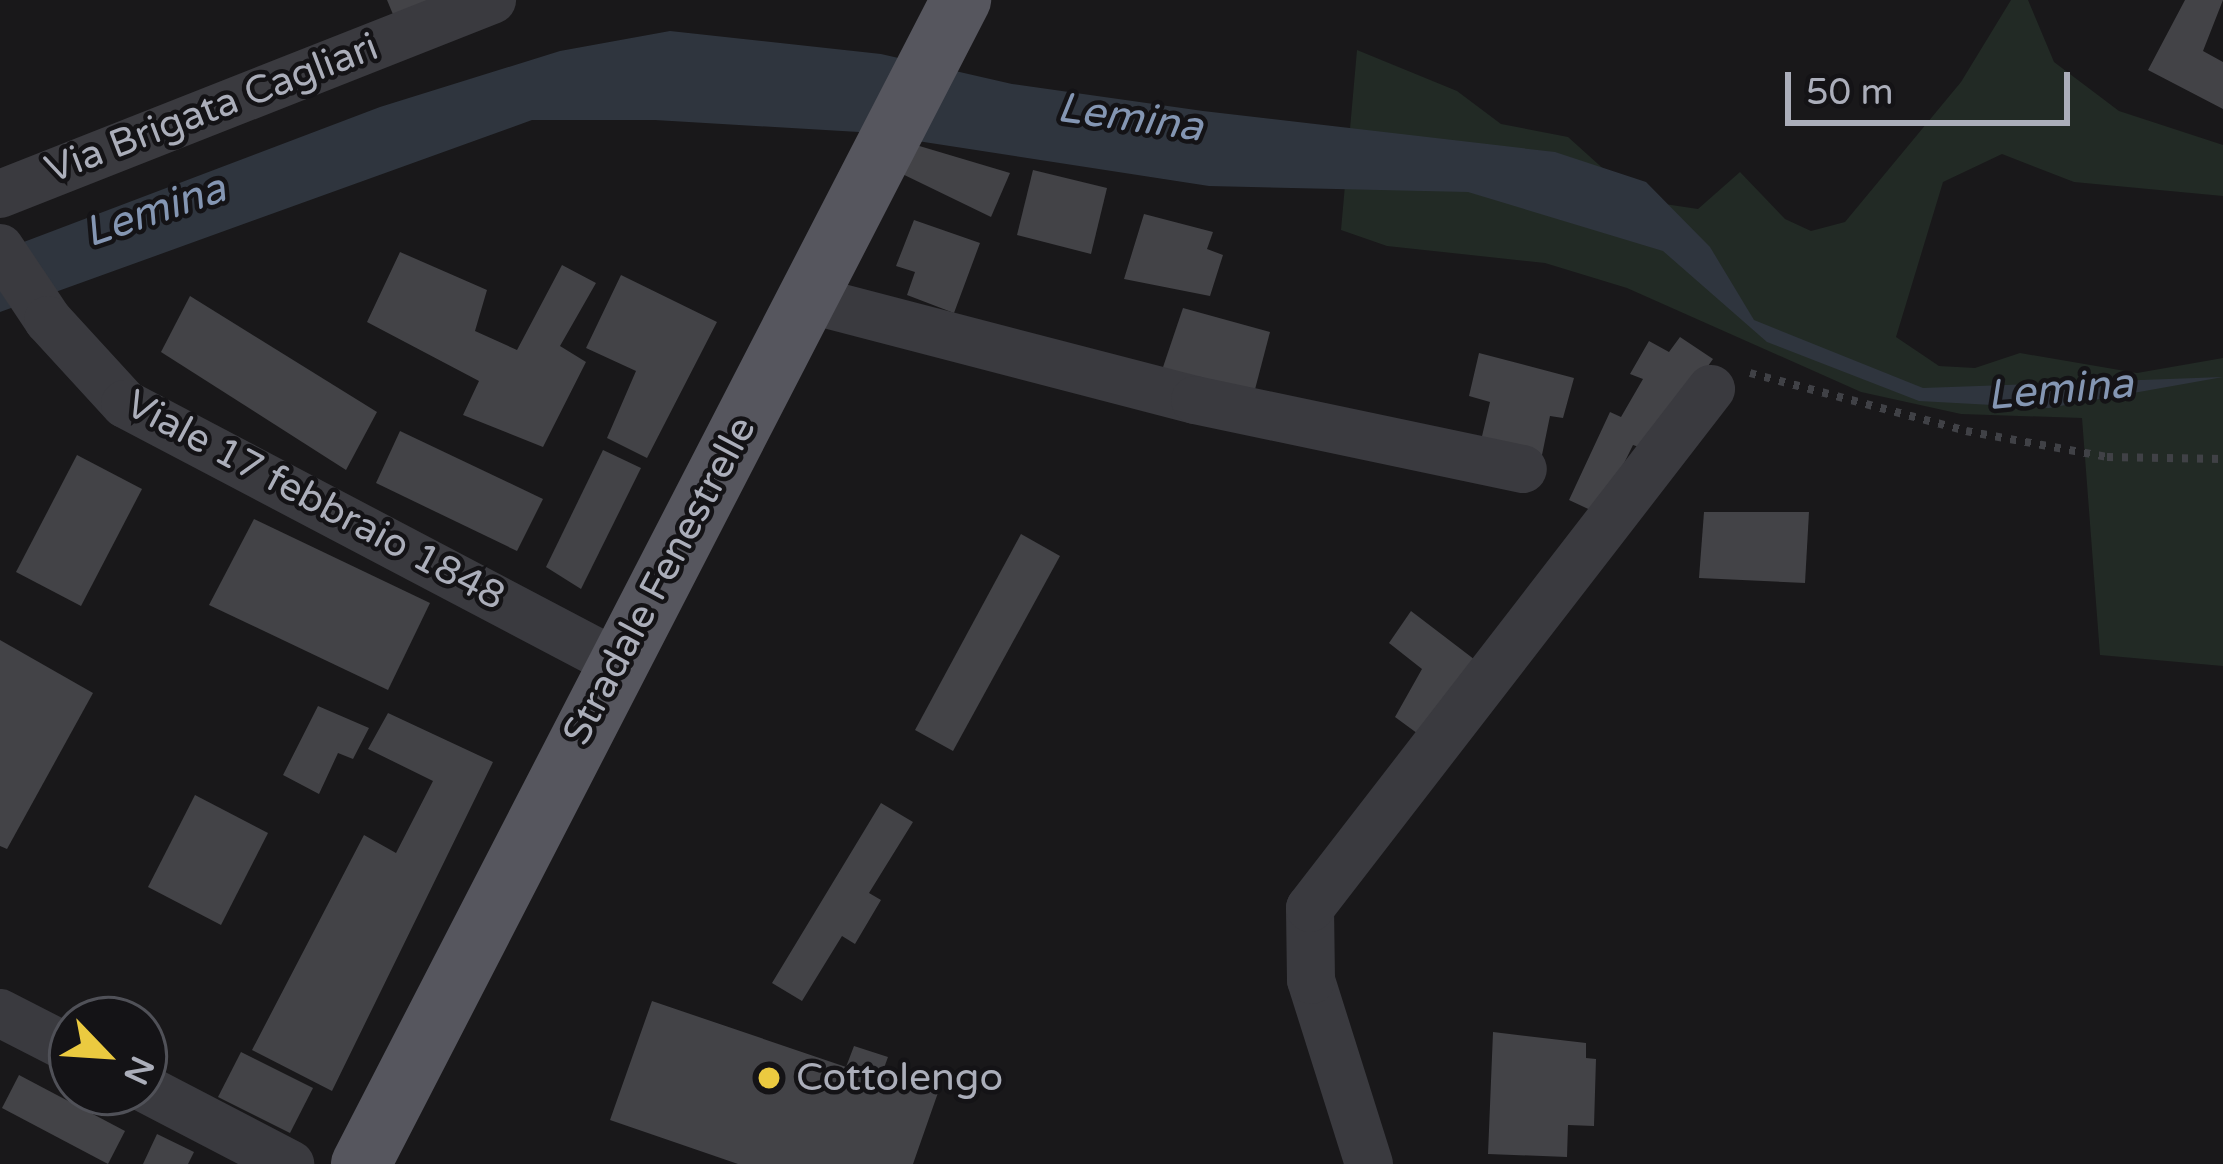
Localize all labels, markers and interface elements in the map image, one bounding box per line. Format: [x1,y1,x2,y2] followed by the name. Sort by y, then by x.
[39,24,385,194] street label: Via Brigata Cagliari
[1791,48,2076,122] scale bar
[1806,71,1894,114] text: 50 m
[1054,83,1206,153] water label: Lemina
[78,163,232,259] water label: Lemina
[1985,359,2135,421] water label: Lemina
[117,381,513,621] street label: Viale 17 febbraio 1848
[554,409,766,753] street label: Stradale Fenestrelle
[48,996,168,1116] north arrow
[115,1050,162,1090] text: N
[796,1055,1003,1101] place label: Cottolengo
[753,1062,785,1094] marker: Cottolengo

